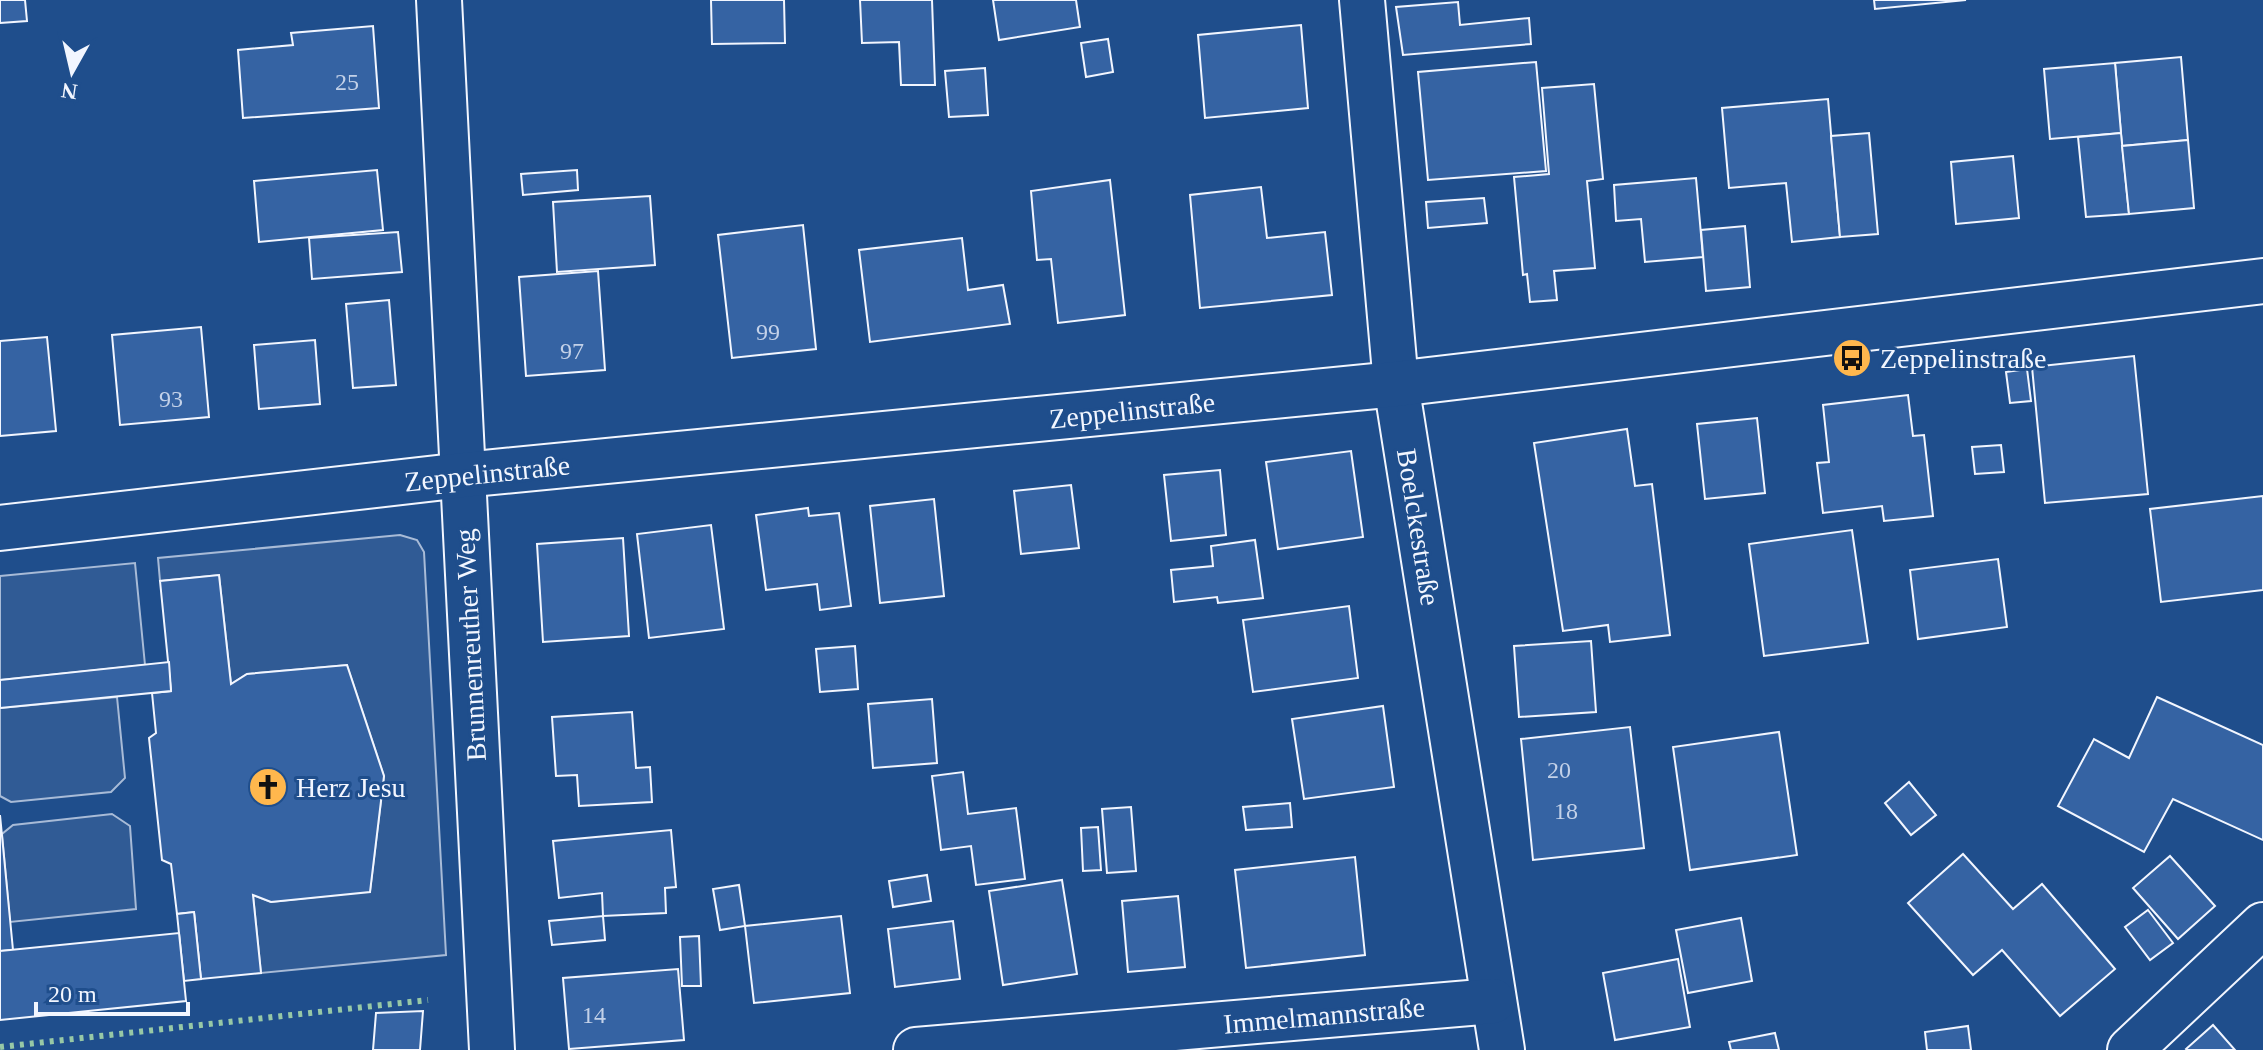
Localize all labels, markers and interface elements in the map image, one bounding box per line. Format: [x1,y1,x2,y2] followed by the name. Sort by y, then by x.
[32,32,112,112] north arrow
[335,69,359,95] house number: 25
[60,78,79,105] text: N
[756,319,780,345] house number: 99
[1831,337,1873,379] bus stop icon: Zeppelinstraße
[560,338,584,364] house number: 97
[1880,343,2046,374] place label: Zeppelinstraße
[159,386,183,412] house number: 93
[1048,386,1216,435] street label: Zeppelinstraße
[1391,446,1446,608] street label: Boelckestraße
[403,449,571,498] street label: Zeppelinstraße
[449,528,492,762] street label: Brunnenreuther Weg
[1547,757,1571,783] house number: 20
[247,766,289,808] church icon: Herz Jesu
[296,772,406,803] place label: Herz Jesu
[1554,798,1578,824] house number: 18
[36,966,188,1016] scale bar
[48,981,97,1007] text: 20 m
[1222,991,1426,1040] street label: Immelmannstraße
[582,1002,606,1028] house number: 14

